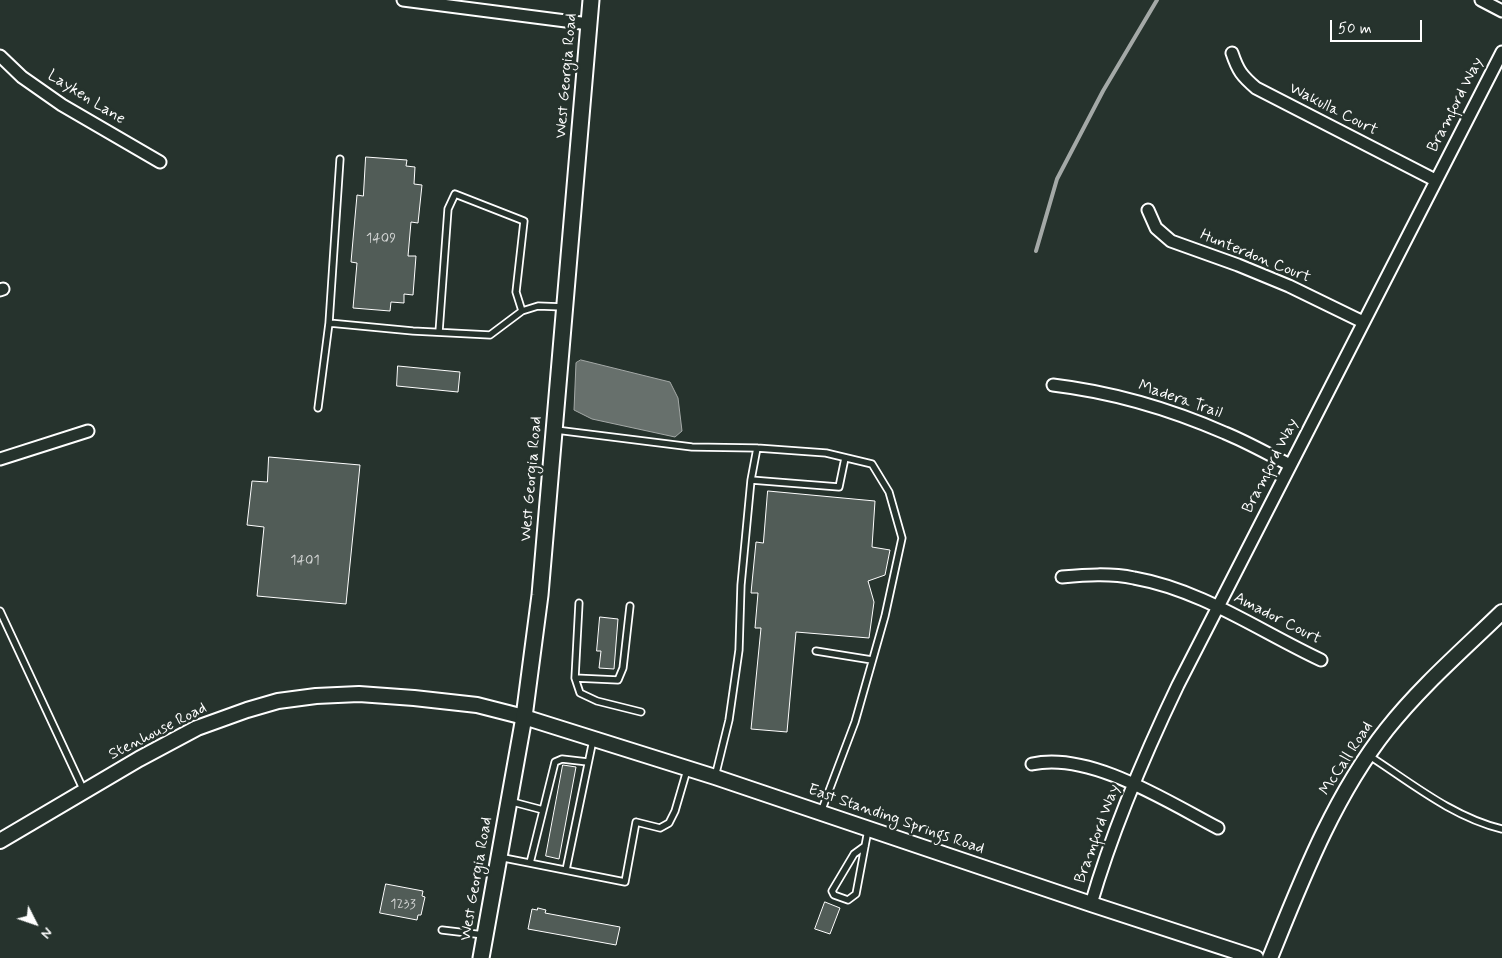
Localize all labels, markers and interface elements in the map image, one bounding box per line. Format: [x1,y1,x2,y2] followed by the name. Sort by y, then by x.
[1332,10,1424,42] scale bar
[552,13,582,139] street label: West Georgia Road
[1338,19,1372,39] text: 50 m
[1424,54,1488,156] street label: Bramford Way
[44,67,128,129] street label: Layken Lane
[1285,79,1381,141] street label: Wakulla Court
[1197,226,1313,288] street label: Hunterdon Court
[366,231,396,247] house number: 1409
[1136,377,1224,423] street label: Madera Trail
[1239,415,1303,517] street label: Bramford Way
[517,416,547,542] street label: West Georgia Road
[290,553,320,569] house number: 1401
[1230,589,1324,649] street label: Amador Court
[106,699,210,765] street label: Stenhouse Road
[1316,718,1378,800] street label: McCall Road
[805,781,987,859] street label: East Standing Springs Road
[1071,782,1125,886] street label: Bramford Way
[457,816,497,942] street label: West Georgia Road
[390,897,416,913] house number: 1233
[10,898,60,948] north arrow
[36,923,56,942] text: N

